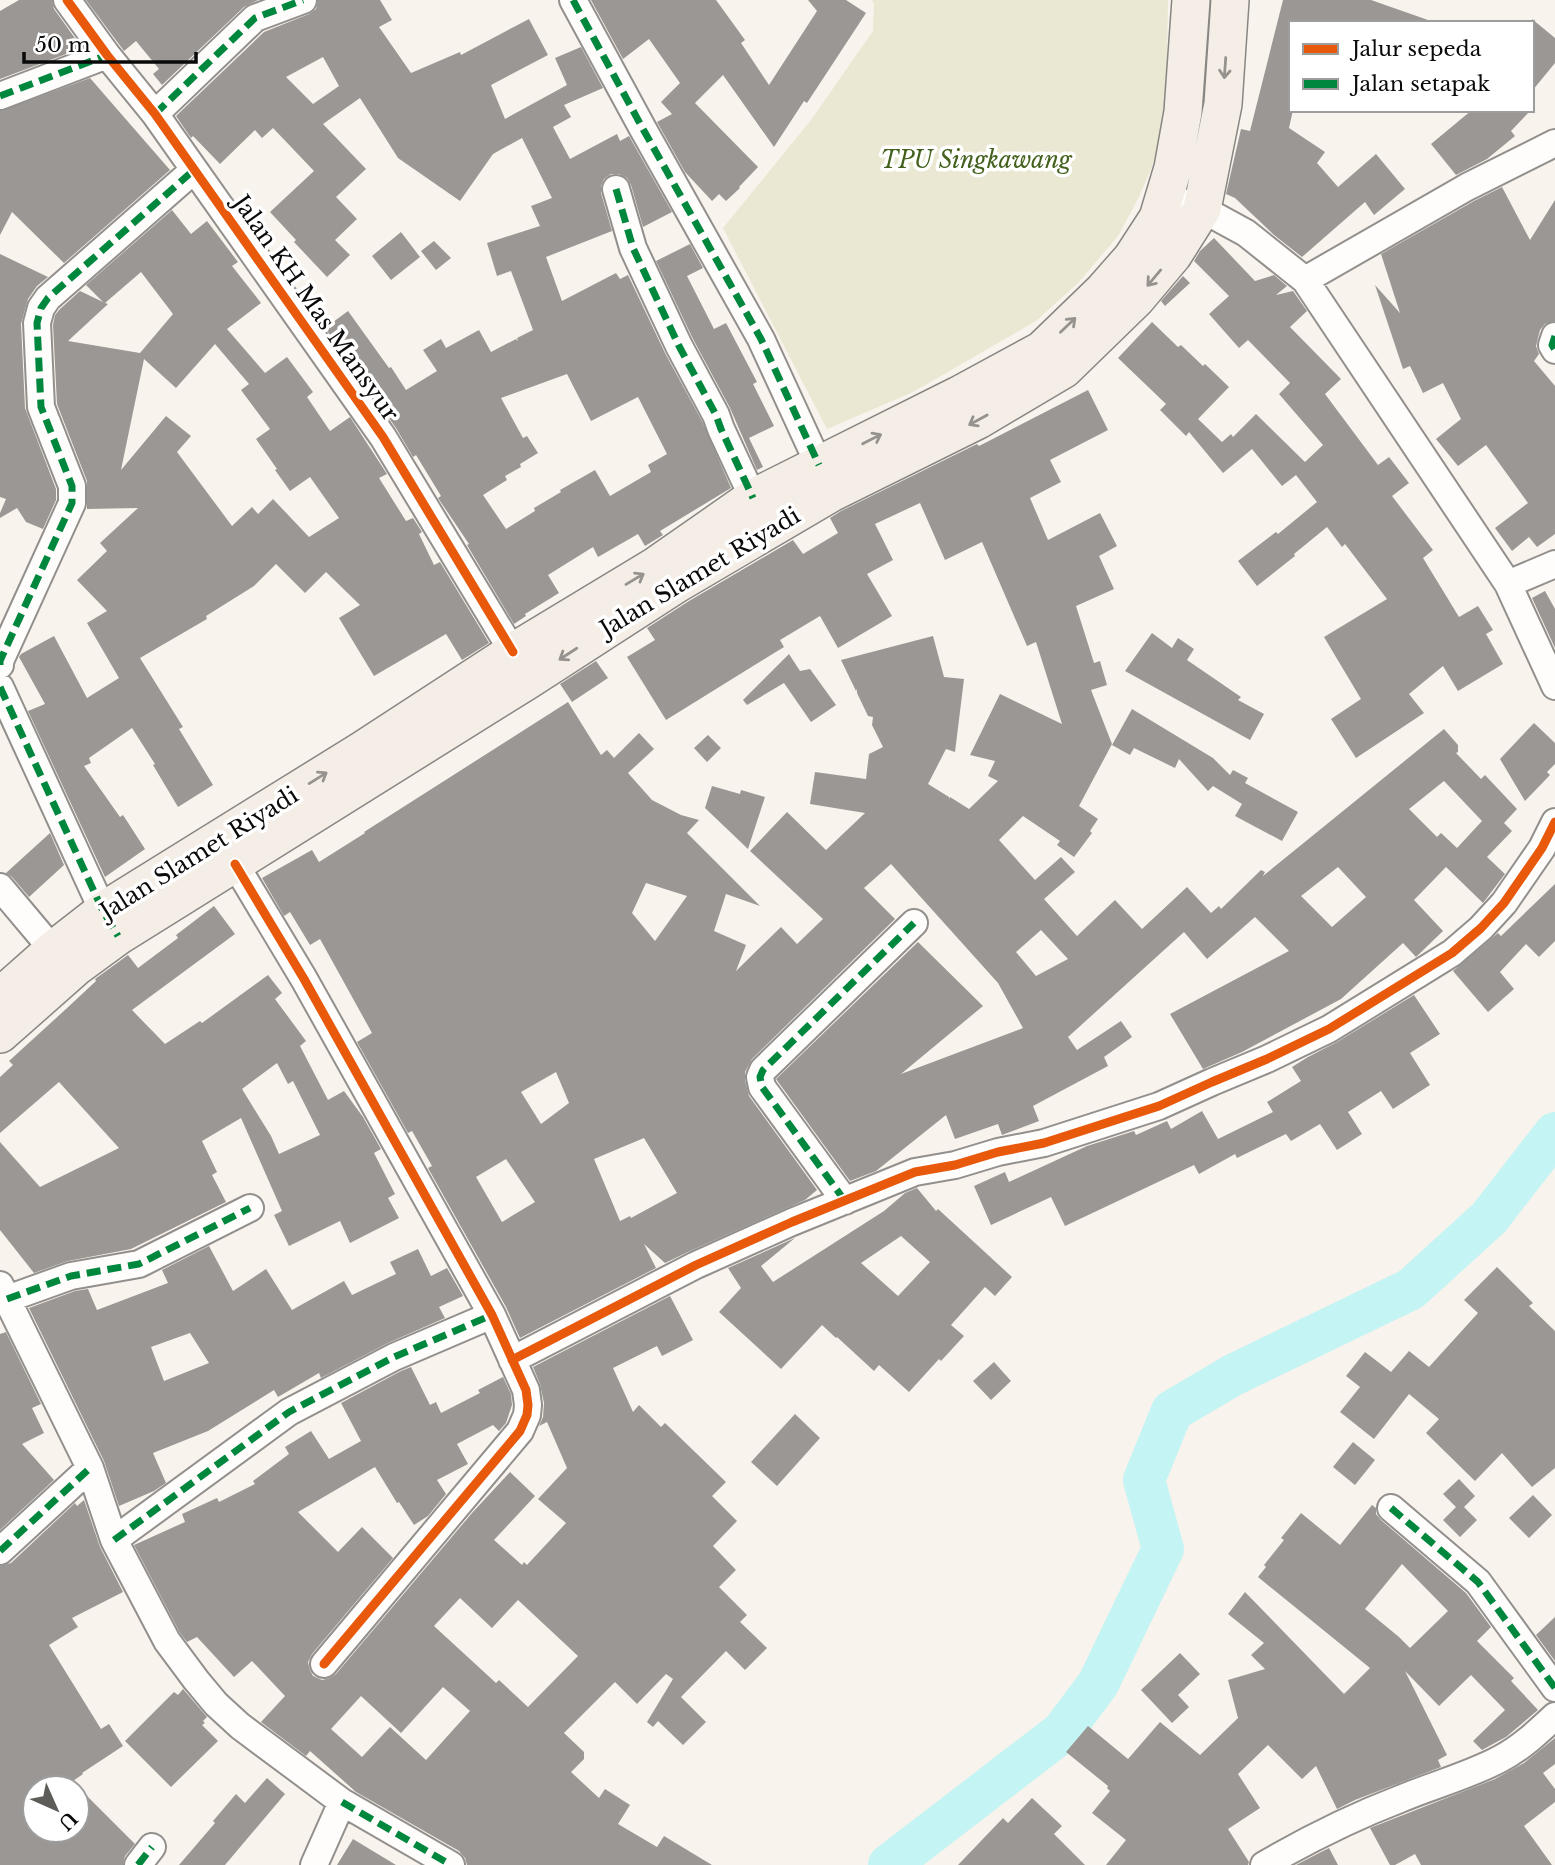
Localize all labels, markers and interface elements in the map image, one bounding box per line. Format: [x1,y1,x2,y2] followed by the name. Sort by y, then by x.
[24,21,196,65] scale bar
[1289,21,1534,112] legend
[35,32,91,58] text: 50 m
[1349,36,1482,62] text: Jalur sepeda
[1219,56,1232,79] one-way arrow
[1349,71,1490,97] text: Jalan setapak
[881,146,1073,174] park label: TPU Singkawang
[226,187,405,426] street label: Jalan KH Mas Mansyur
[1146,269,1162,287] one-way arrow
[1059,317,1076,334] one-way arrow
[968,414,989,427] one-way arrow
[861,431,882,445] one-way arrow
[592,501,805,644] street label: Jalan Slamet Riyadi
[624,571,644,585] one-way arrow
[559,647,578,661] one-way arrow
[307,771,327,785] one-way arrow
[92,781,303,927] street label: Jalan Slamet Riyadi
[21,1774,91,1844] north arrow
[53,1807,82,1835] text: U

